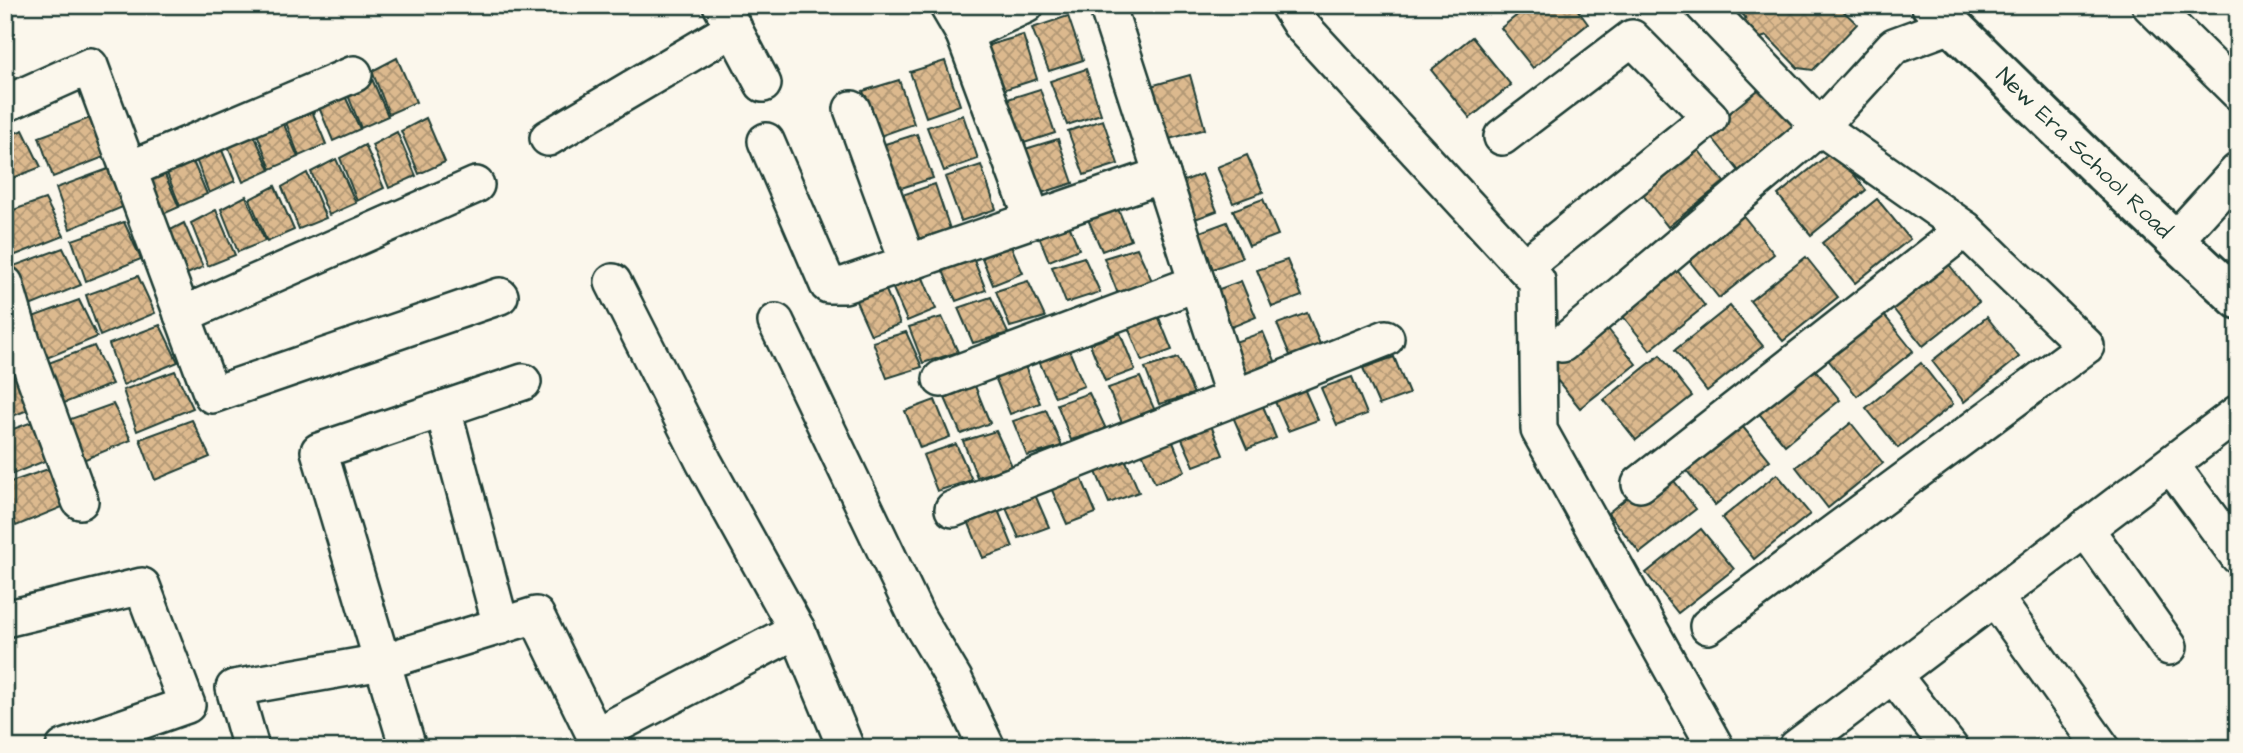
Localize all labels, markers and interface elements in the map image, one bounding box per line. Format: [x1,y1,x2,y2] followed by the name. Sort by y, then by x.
[1989,60,2179,246] street label: New Era School Road

